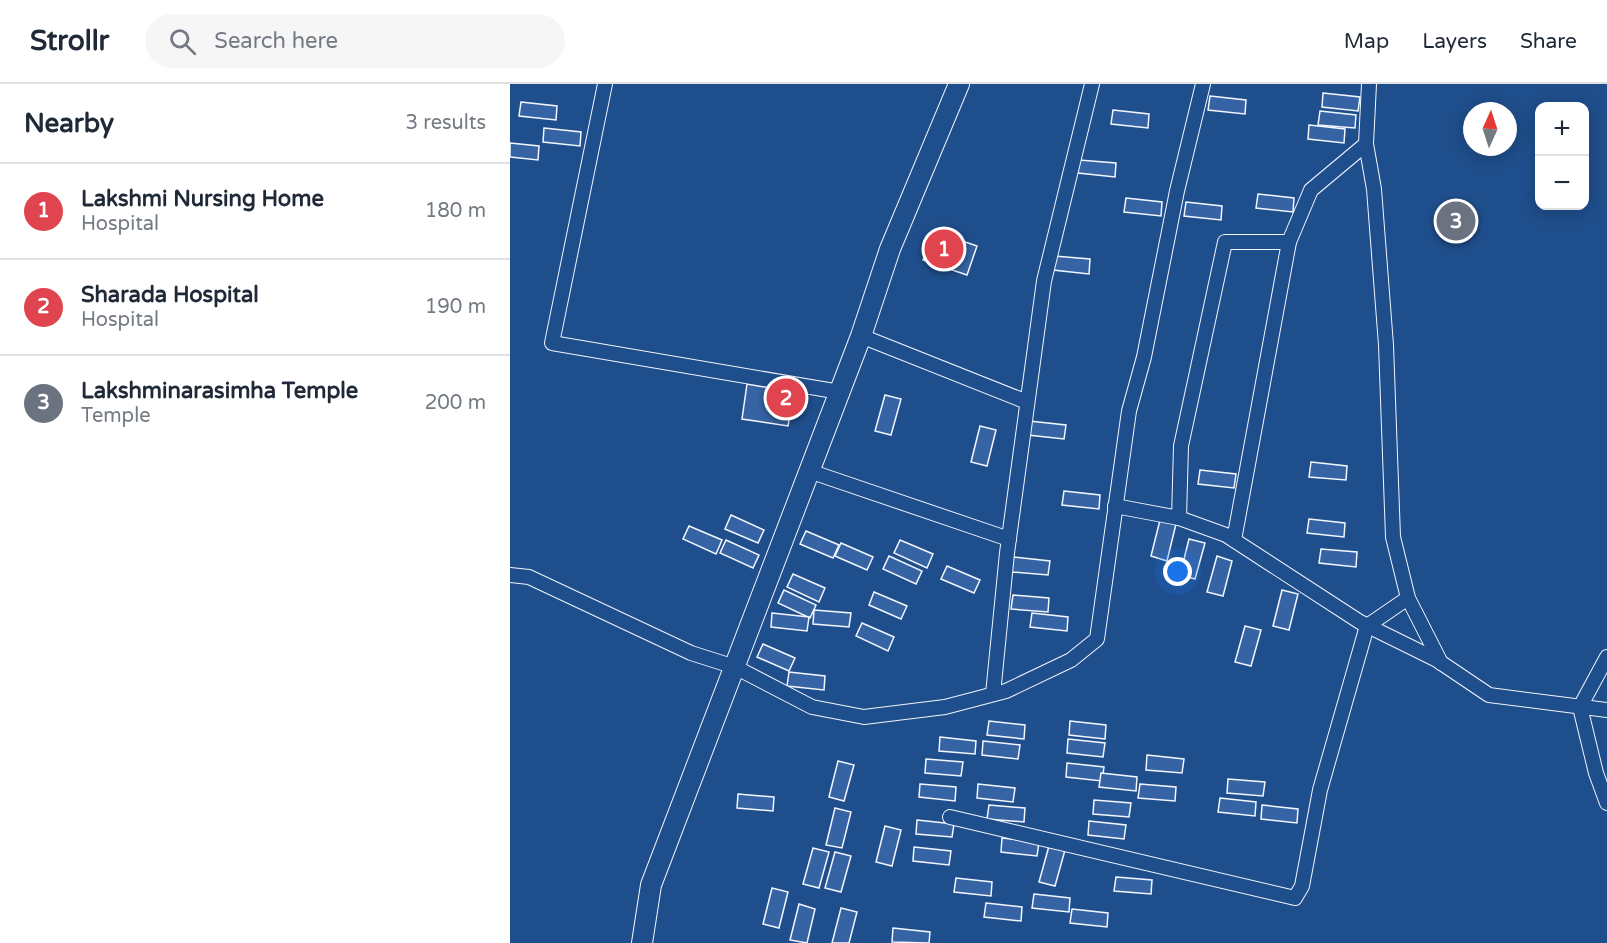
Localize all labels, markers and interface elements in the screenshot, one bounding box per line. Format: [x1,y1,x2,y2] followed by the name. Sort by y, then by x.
[145,14,565,68] search box
[30,24,109,58] text: Strollr
[166,25,199,58] icon: search
[214,28,338,54] text: Search here
[1344,29,1389,54] text: Map
[1422,29,1487,54] text: Layers
[1520,29,1577,54] text: Share
[1463,102,1517,156] north arrow
[1535,102,1589,210] map controls
[1535,102,1589,156] button: +
[24,108,114,139] text: Nearby
[406,111,486,135] text: 3 results
[1535,156,1589,210] button: −
[81,186,324,212] text: Lakshmi Nursing Home
[1436,198,1476,244] pin: 3
[37,199,50,223] text: 1
[425,199,486,223] text: 180 m
[81,212,159,236] text: Hospital
[924,226,964,272] pin: 1
[81,282,259,308] text: Sharada Hospital
[37,295,50,319] text: 2
[425,295,486,319] text: 190 m
[81,308,159,332] text: Hospital
[766,376,806,420] pin: 2
[81,378,358,404] text: Lakshminarasimha Temple
[37,391,50,415] text: 3
[425,391,486,415] text: 200 m
[81,404,151,428] text: Temple
[1163,557,1192,586] your location

